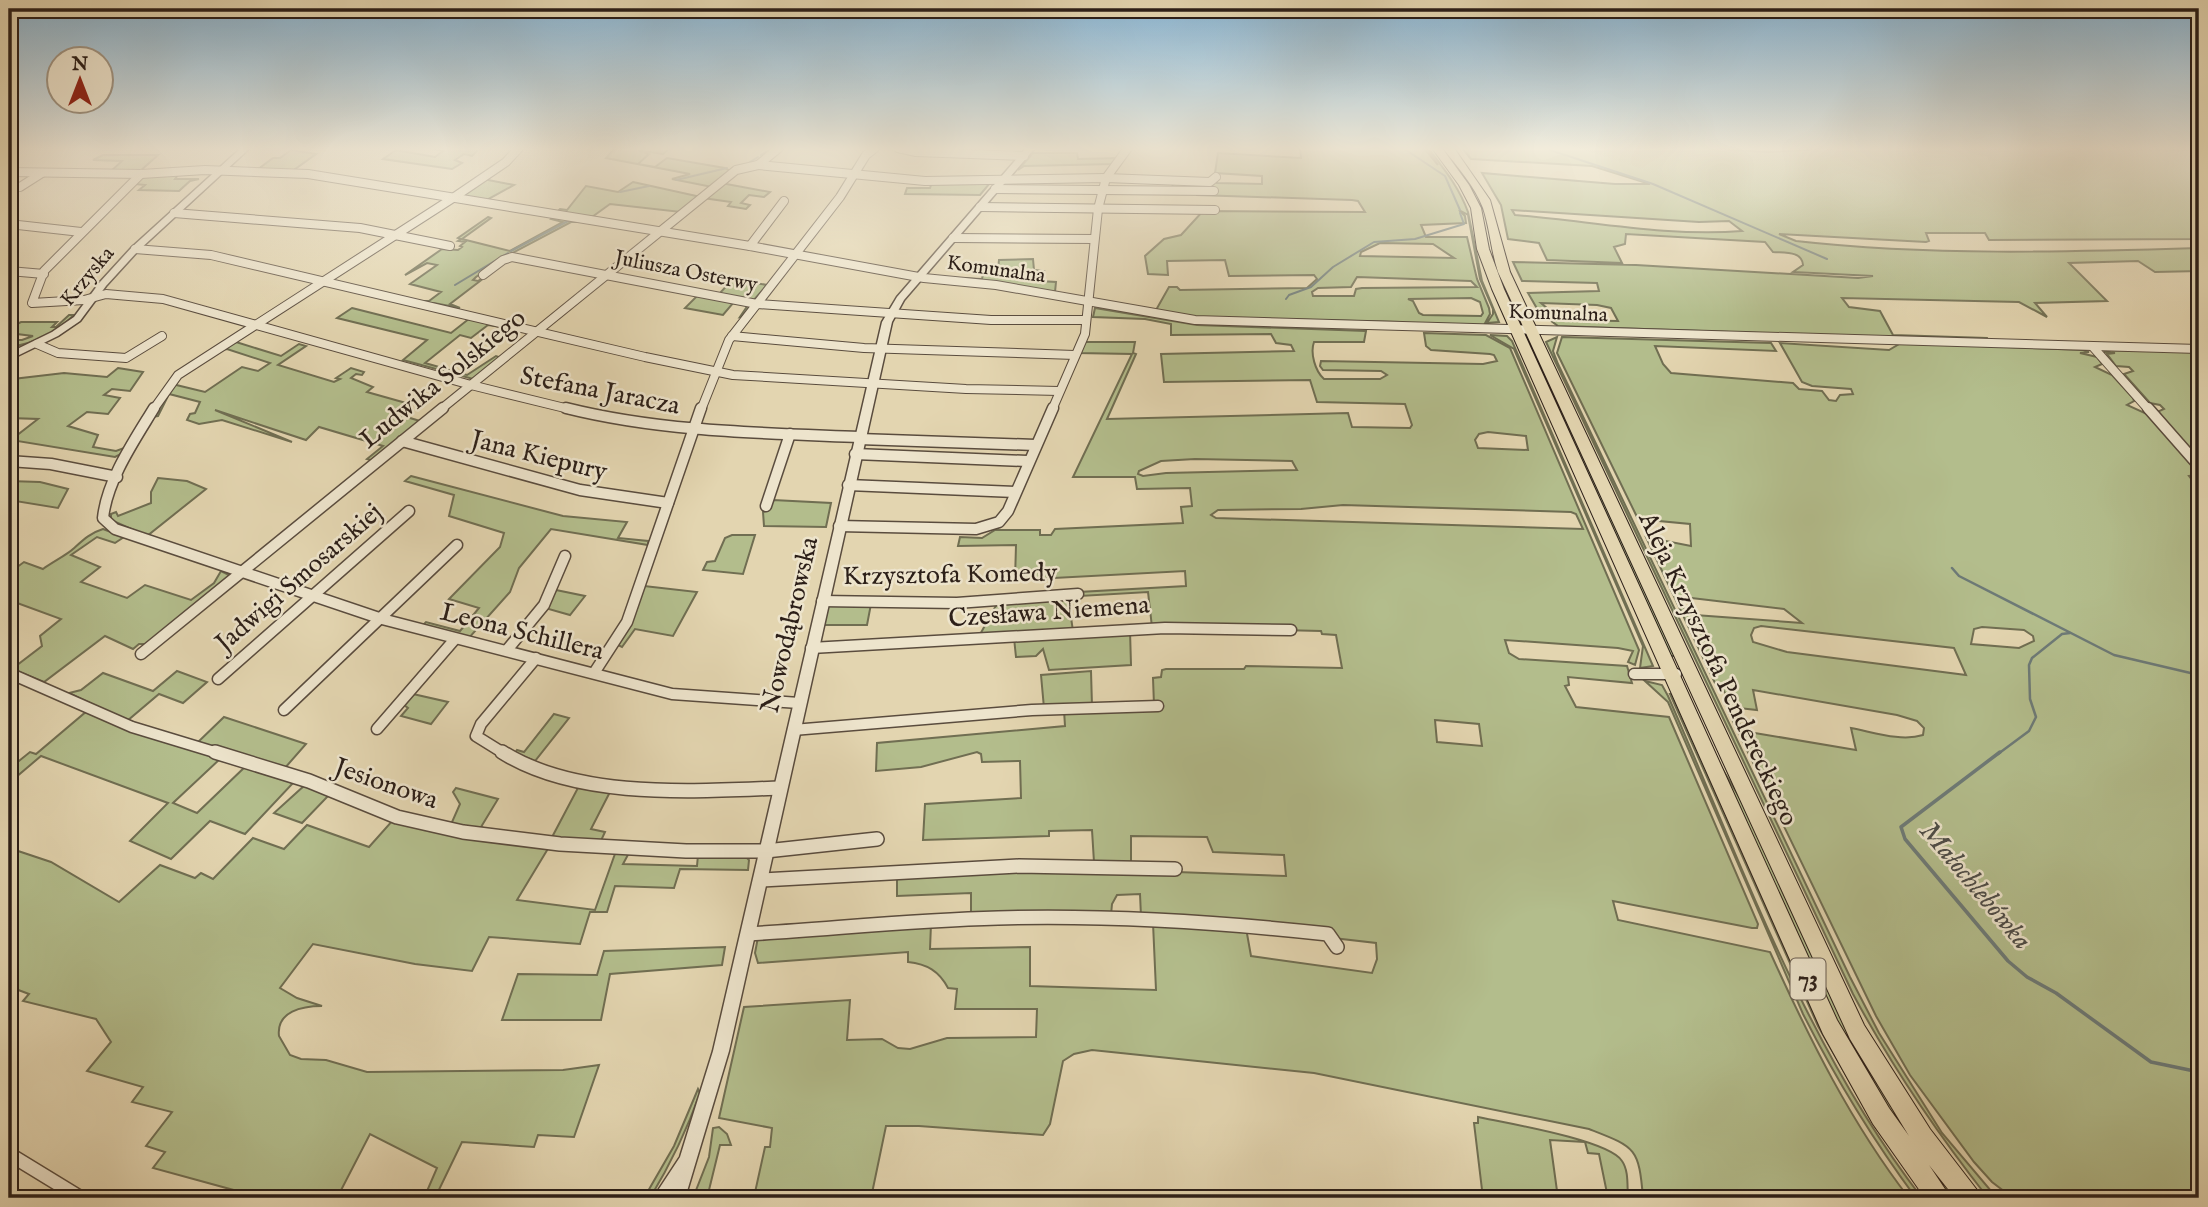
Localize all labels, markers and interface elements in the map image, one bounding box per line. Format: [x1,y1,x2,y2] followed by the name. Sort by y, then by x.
[46,46,116,116] north arrow
[71,53,89,77] text: N
[55,241,122,313] street label: Krzyska
[610,245,761,299] street label: Juliusza Osterwy
[945,250,1048,290] street label: Komunalna
[1508,299,1609,329] street label: Komunalna
[353,302,533,456] street label: Ludwika Solskiego
[517,359,683,423] street label: Stefana Jaracza
[465,422,611,489] street label: Jana Kiepury
[206,496,389,662] street label: Jadwigi Smosarskiej
[1630,506,1805,831] street label: Aleja Krzysztofa Pendereckiego
[754,533,826,716] street label: Nowodąbrowska
[842,557,1058,593] street label: Krzysztofa Komedy
[947,588,1151,635] street label: Czesława Niemena
[437,596,608,668] street label: Leona Schillera
[327,750,443,817] street label: Jesionowa
[1911,815,2039,957] water label: Małochlebówka
[1790,959,1826,1000] road number: 73

